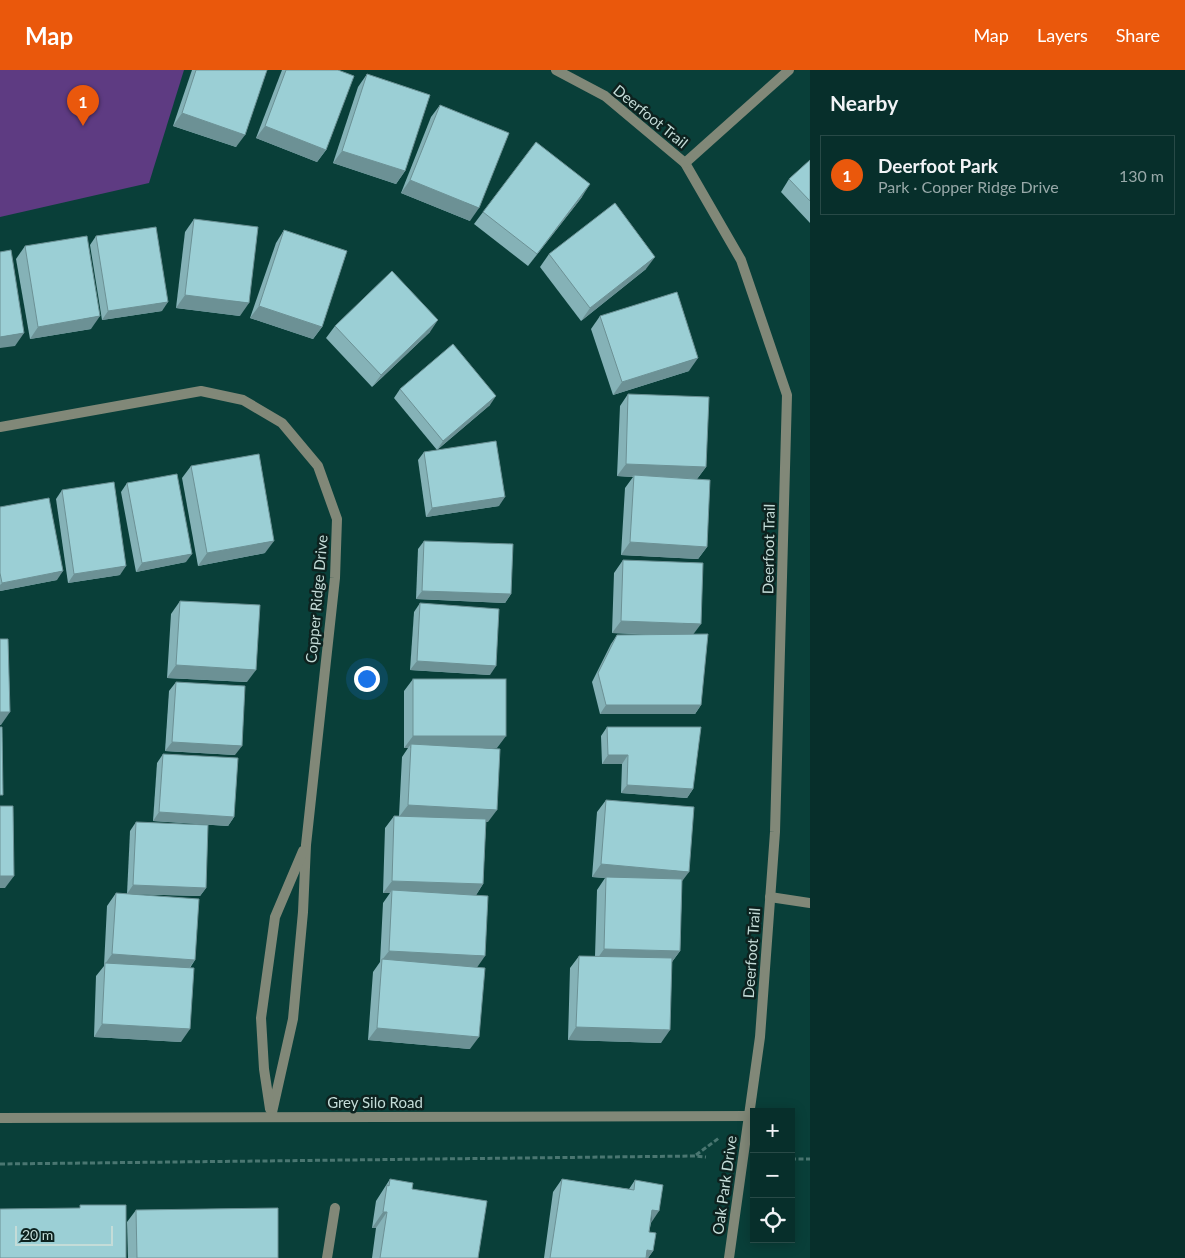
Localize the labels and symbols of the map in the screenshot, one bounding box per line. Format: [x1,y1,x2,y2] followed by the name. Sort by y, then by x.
[610,81,692,151] street label: Deerfoot Trail
[67,85,99,126] pin: 1
[758,504,778,594] street label: Deerfoot Trail
[301,534,331,664] street label: Copper Ridge Drive
[354,666,380,692] your location
[739,907,763,999] street label: Deerfoot Trail
[327,1093,423,1111] street label: Grey Silo Road
[708,1134,740,1236] street label: Oak Park Drive
[15,1223,112,1246] scale bar

